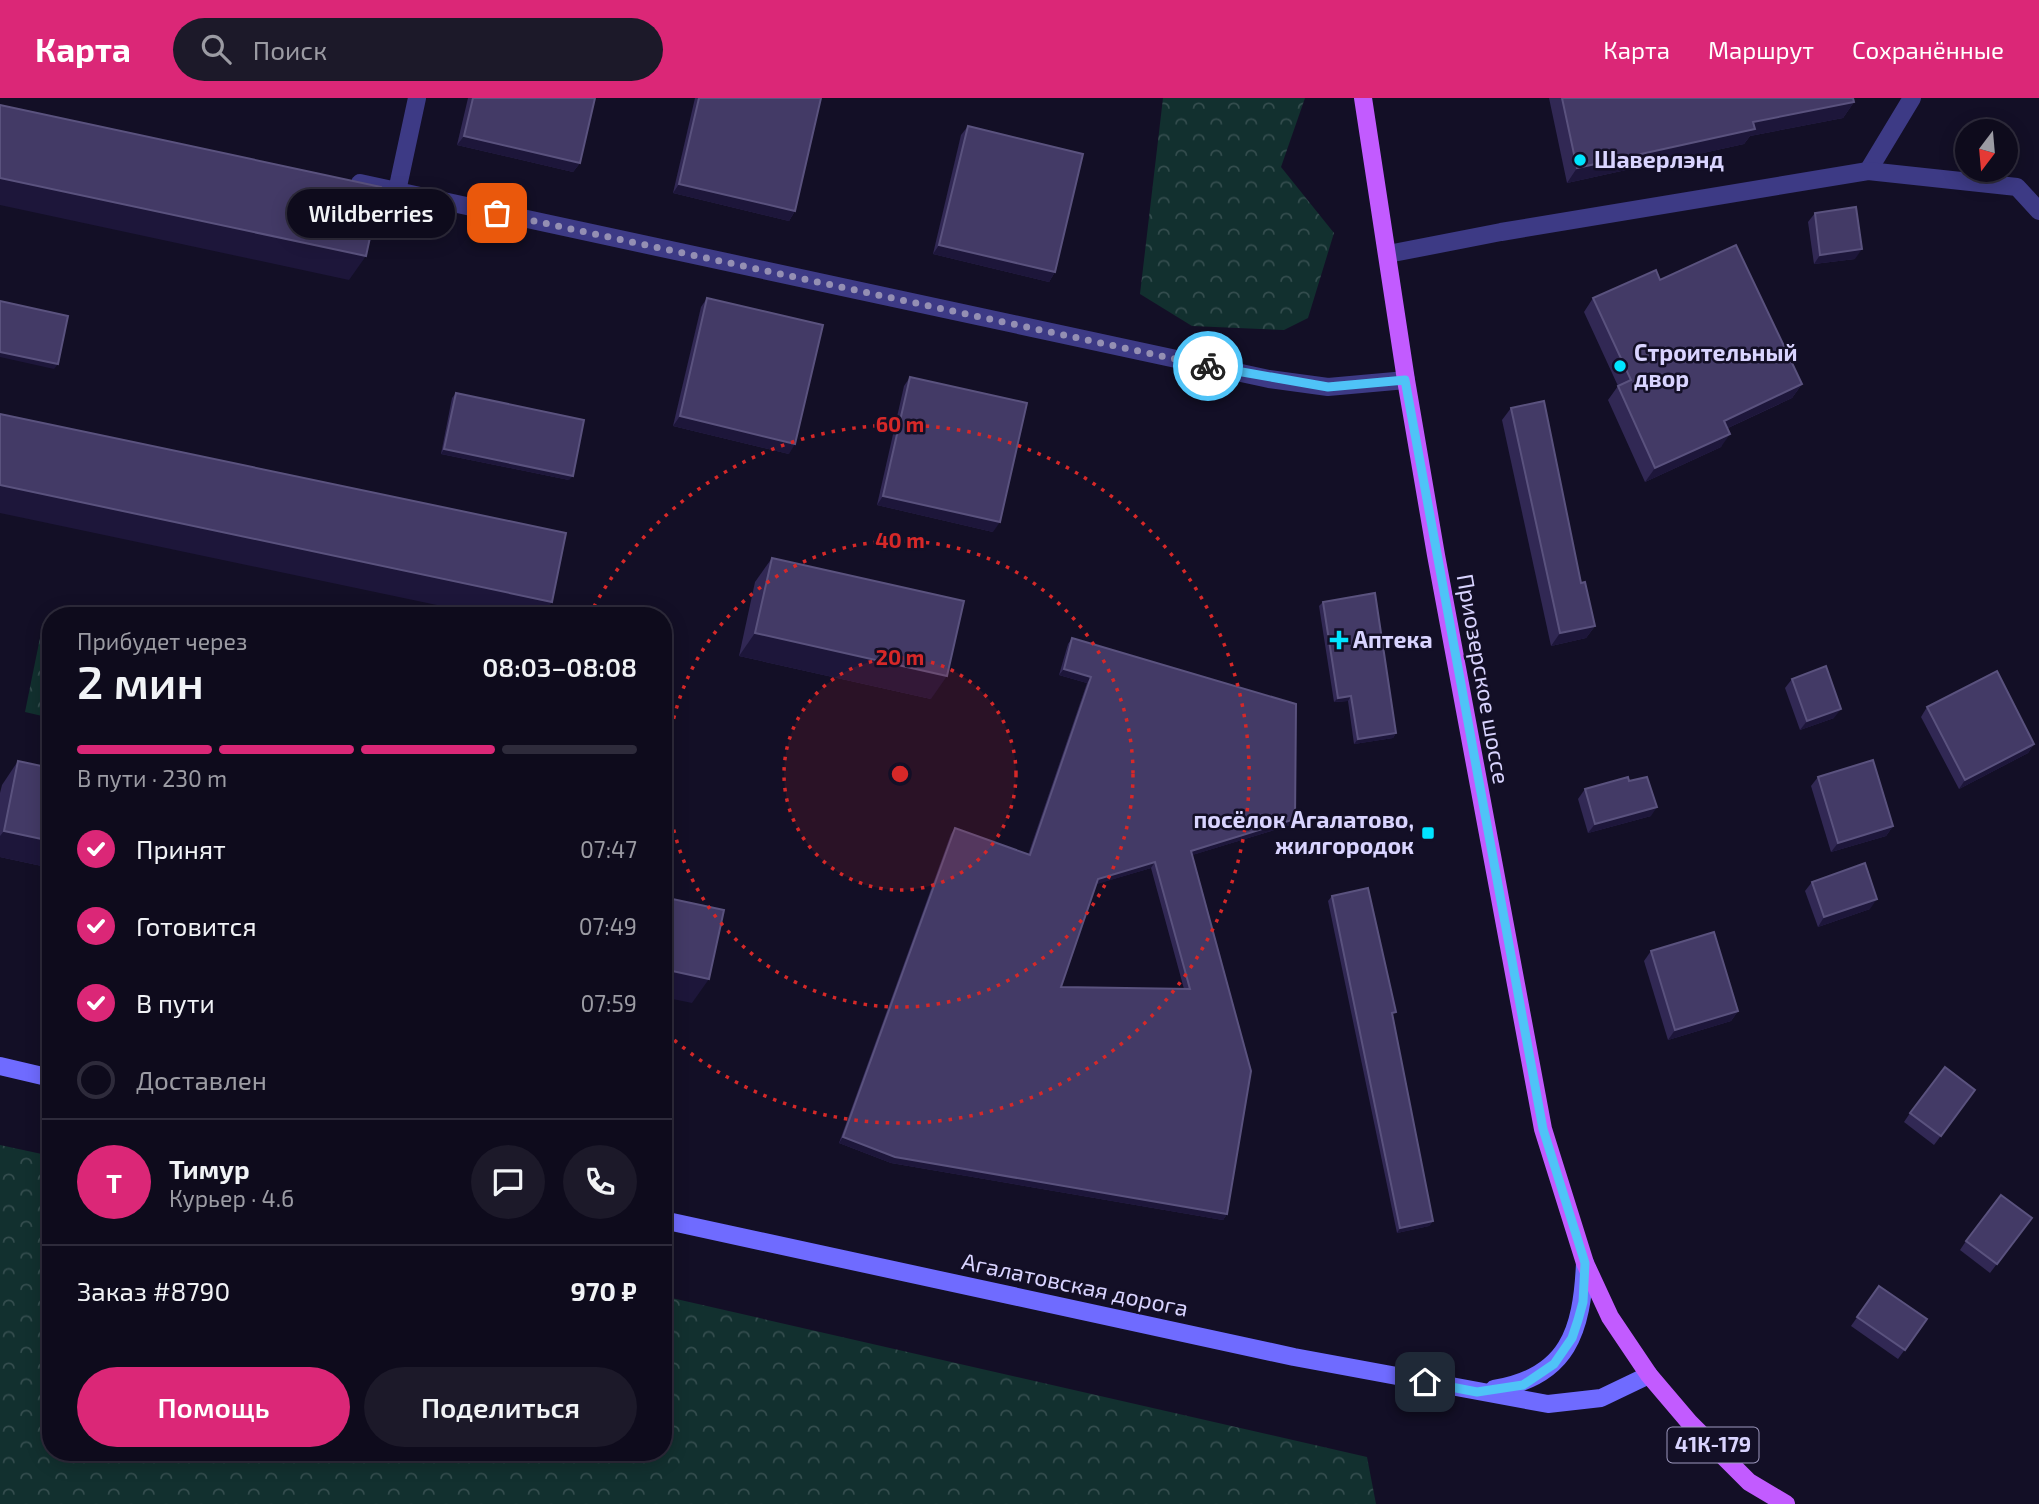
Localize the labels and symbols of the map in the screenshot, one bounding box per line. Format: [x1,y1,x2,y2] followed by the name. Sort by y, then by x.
[1955,119,2018,182] north arrow
[1594,145,1724,173] place label: Шаверлэнд
[1572,152,1588,168] marker: Шаверлэнд
[467,183,527,243] pin
[287,188,455,238] callout: Wildberries
[1173,331,1243,401] courier
[1634,338,1797,392] place label: Строительный двор
[1612,358,1628,374] marker: Строительный двор
[876,411,924,436] text: 60 m
[875,527,925,552] text: 40 m
[1452,571,1516,786] street label: Приозерское шоссе
[1353,625,1433,653] place label: Аптека
[1331,632,1347,648] marker: Аптека
[876,644,924,669] text: 20 m
[888,762,912,786] centre of rings
[1194,805,1414,859] place label: посёлок Агалатово, жилгородок
[1420,825,1436,841] marker: посёлок Агалатово, жилгородок
[960,1246,1191,1322] street label: Агалатовская дорога
[1395,1352,1455,1412] pin
[1668,1428,1758,1462] road number: 41К-179

